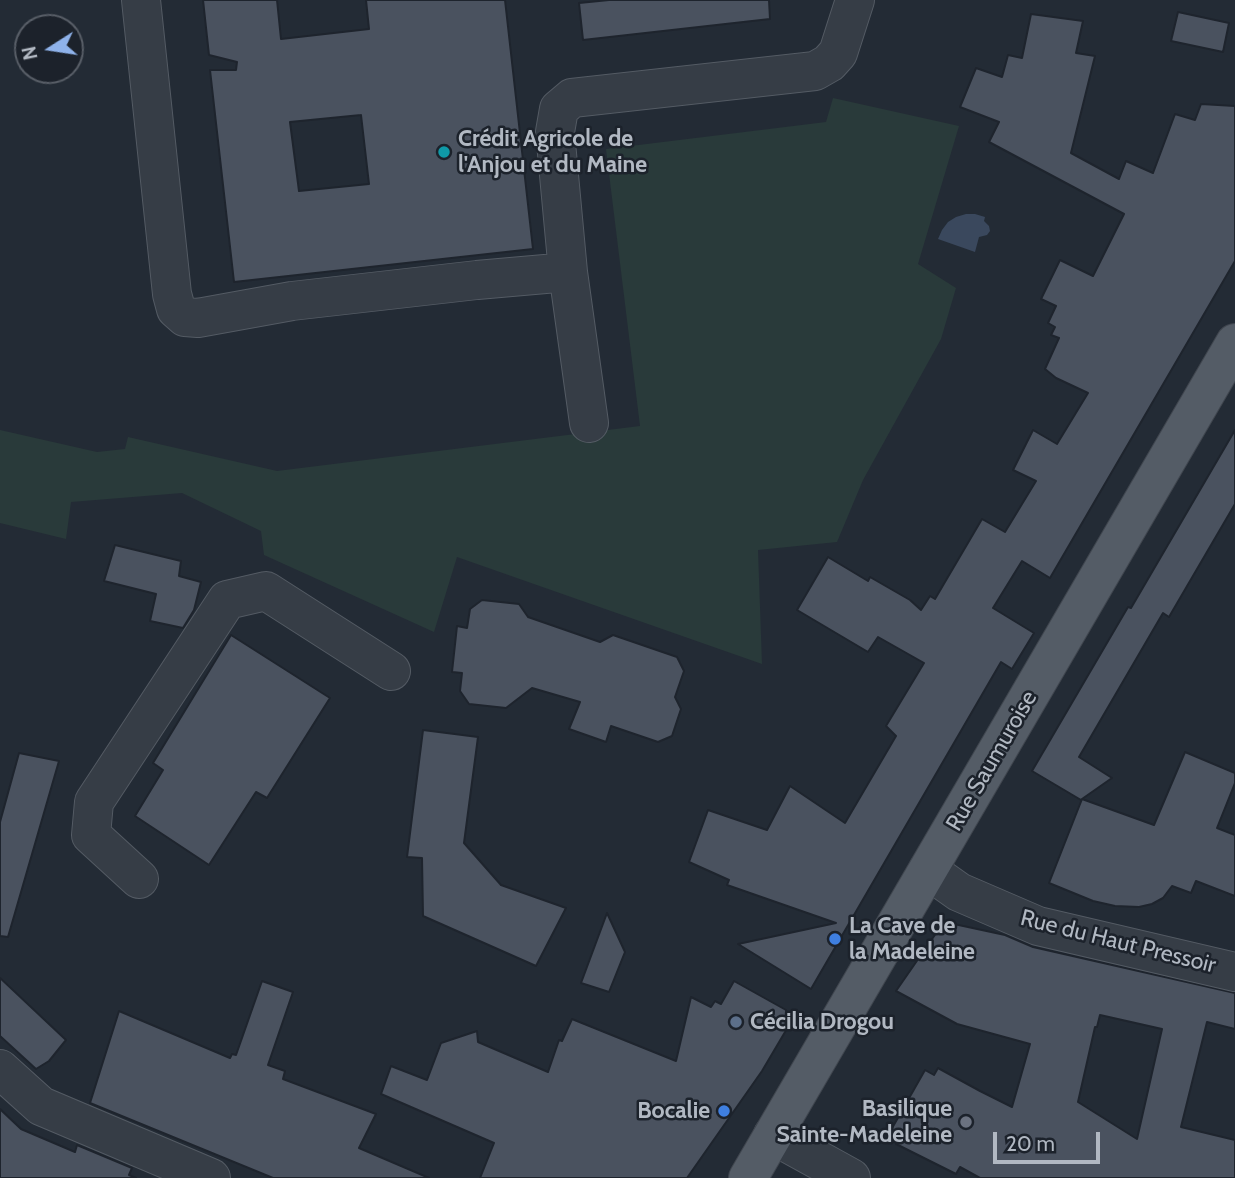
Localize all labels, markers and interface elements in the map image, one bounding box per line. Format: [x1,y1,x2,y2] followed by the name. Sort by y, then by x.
[14,14,84,84] north arrow
[17,44,43,62] text: N
[458,125,647,179] place label: Crédit Agricole de l'Anjou et du Maine
[436,144,452,160] marker: Crédit Agricole de l'Anjou et du Maine
[941,686,1043,836] street label: Rue Saumuroise
[1018,904,1218,980] street label: Rue du Haut Pressoir
[849,912,975,966] place label: La Cave de la Madeleine
[827,931,843,947] marker: La Cave de la Madeleine
[750,1008,894,1036] place label: Cécilia Drogou
[728,1014,744,1030] marker: Cécilia Drogou
[776,1095,952,1149] place label: Basilique Sainte-Madeleine
[637,1097,710,1125] place label: Bocalie
[716,1103,732,1119] marker: Bocalie
[958,1114,974,1130] marker: Basilique Sainte-Madeleine
[997,1118,1104,1162] scale bar
[1006,1131,1055,1156] text: 20 m

